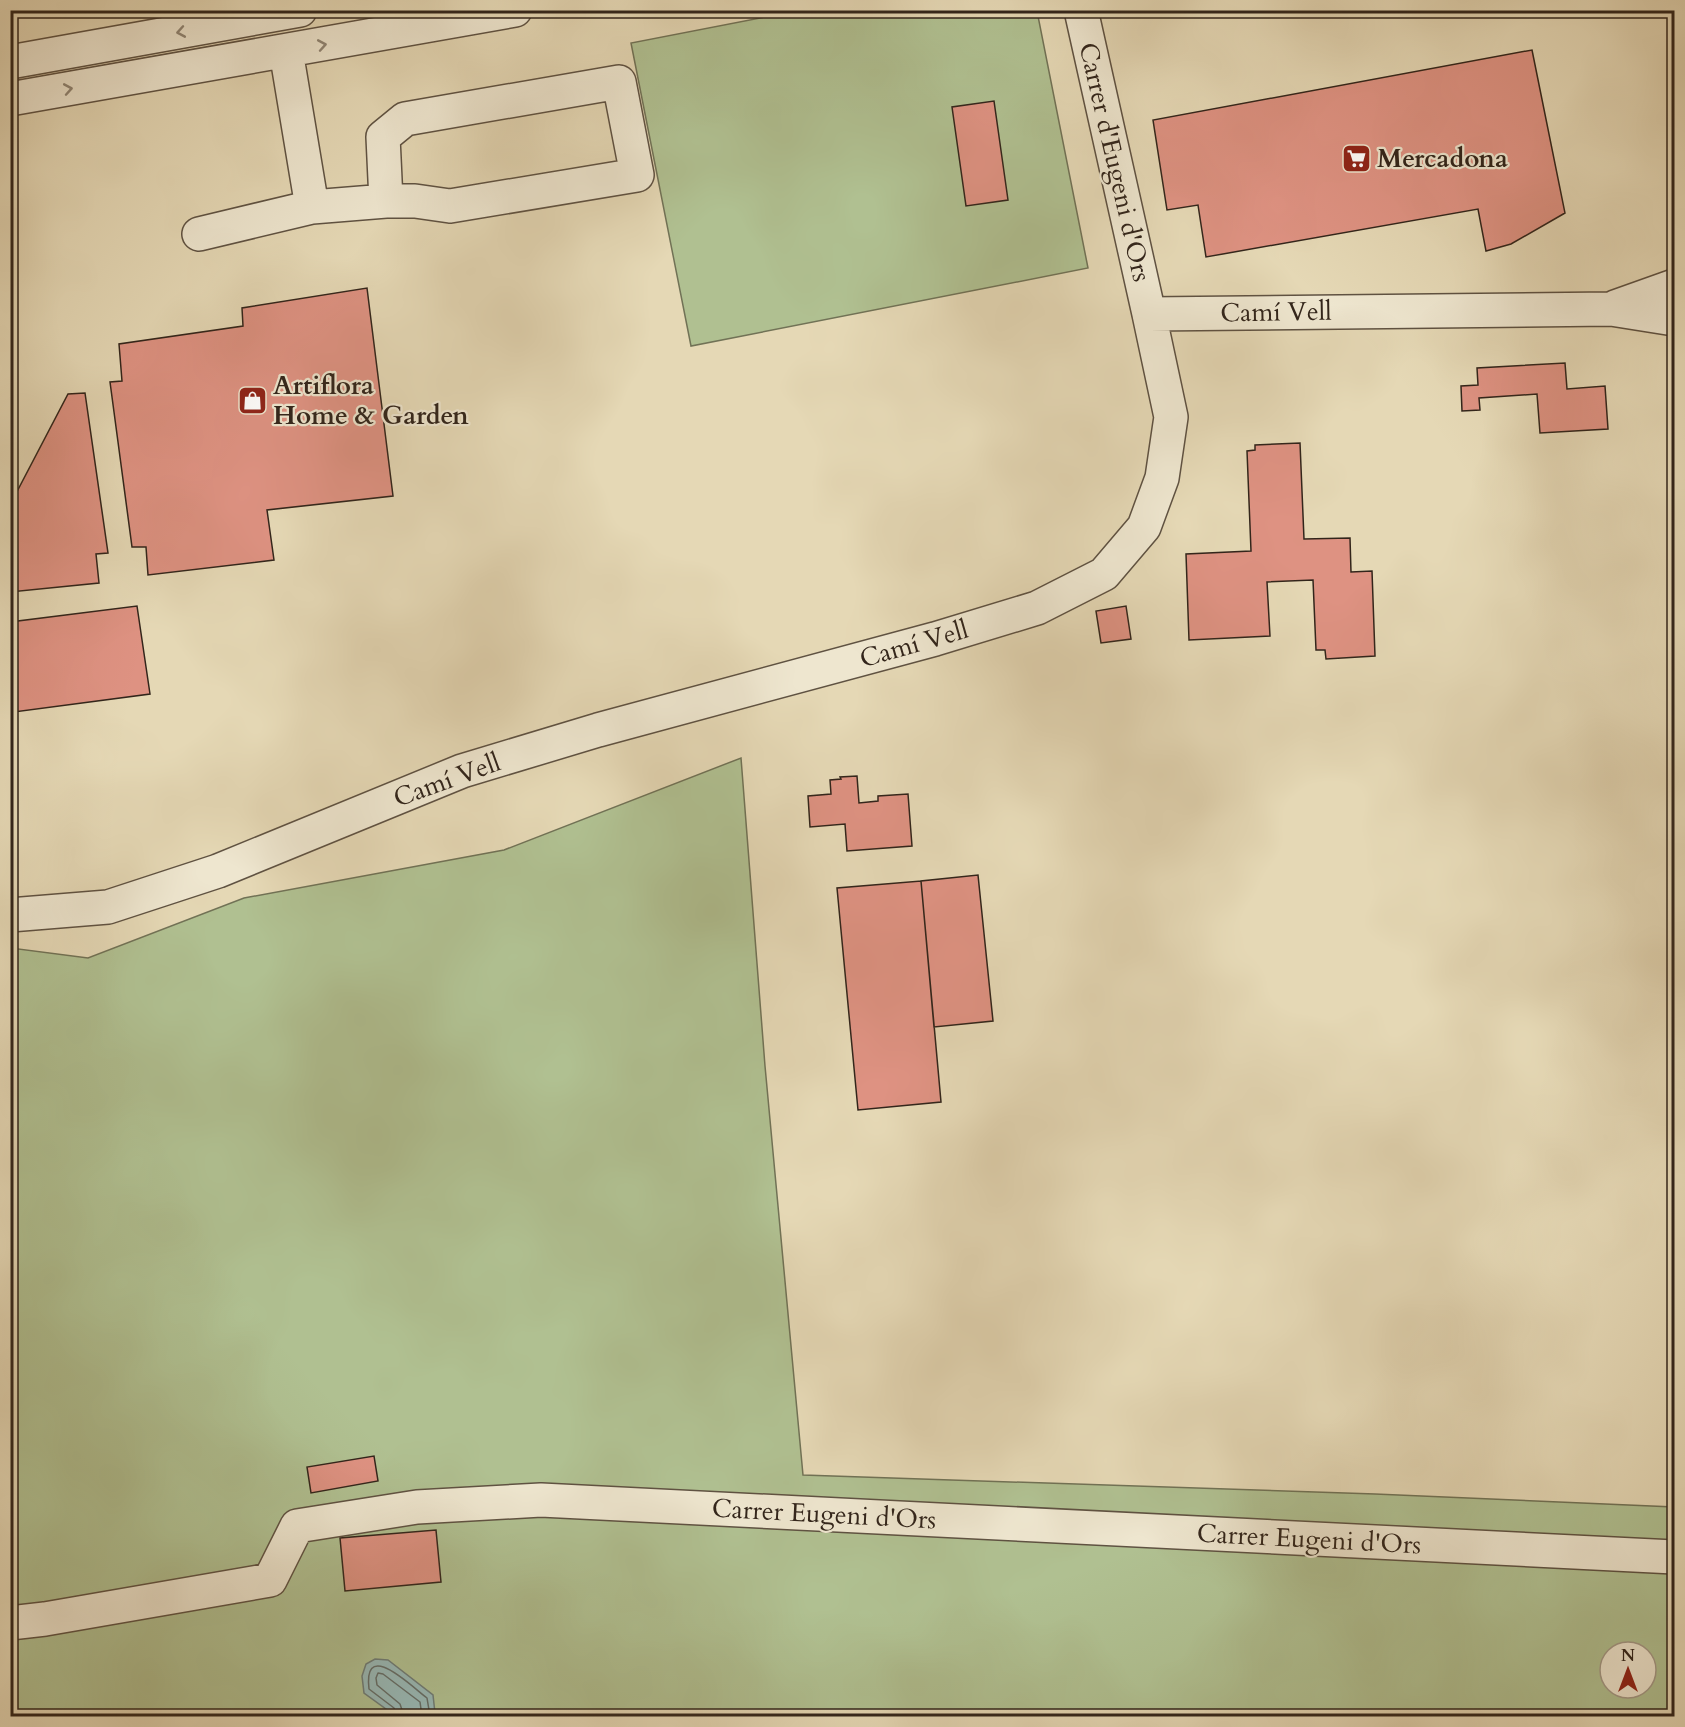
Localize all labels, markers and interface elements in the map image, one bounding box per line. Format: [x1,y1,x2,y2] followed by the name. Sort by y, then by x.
[176,25,186,38] one-way arrow
[318,39,327,51] one-way arrow
[1070,39,1160,285] street label: Carrer d'Eugeni d'Ors
[63,83,73,96] one-way arrow
[1377,141,1508,176] place label: Mercadona
[1340,142,1372,174] supermarket icon: Mercadona
[1220,294,1332,330] street label: Camí Vell
[273,368,469,433] place label: Artiflora Home & Garden
[236,384,268,416] shop icon: Artiflora Home & Garden
[856,612,973,676] street label: Camí Vell
[389,744,506,816] street label: Camí Vell
[711,1491,937,1537] street label: Carrer Eugeni d'Ors
[1196,1516,1422,1562] street label: Carrer Eugeni d'Ors
[1598,1640,1658,1700] north arrow
[1621,1645,1635,1667] text: N

